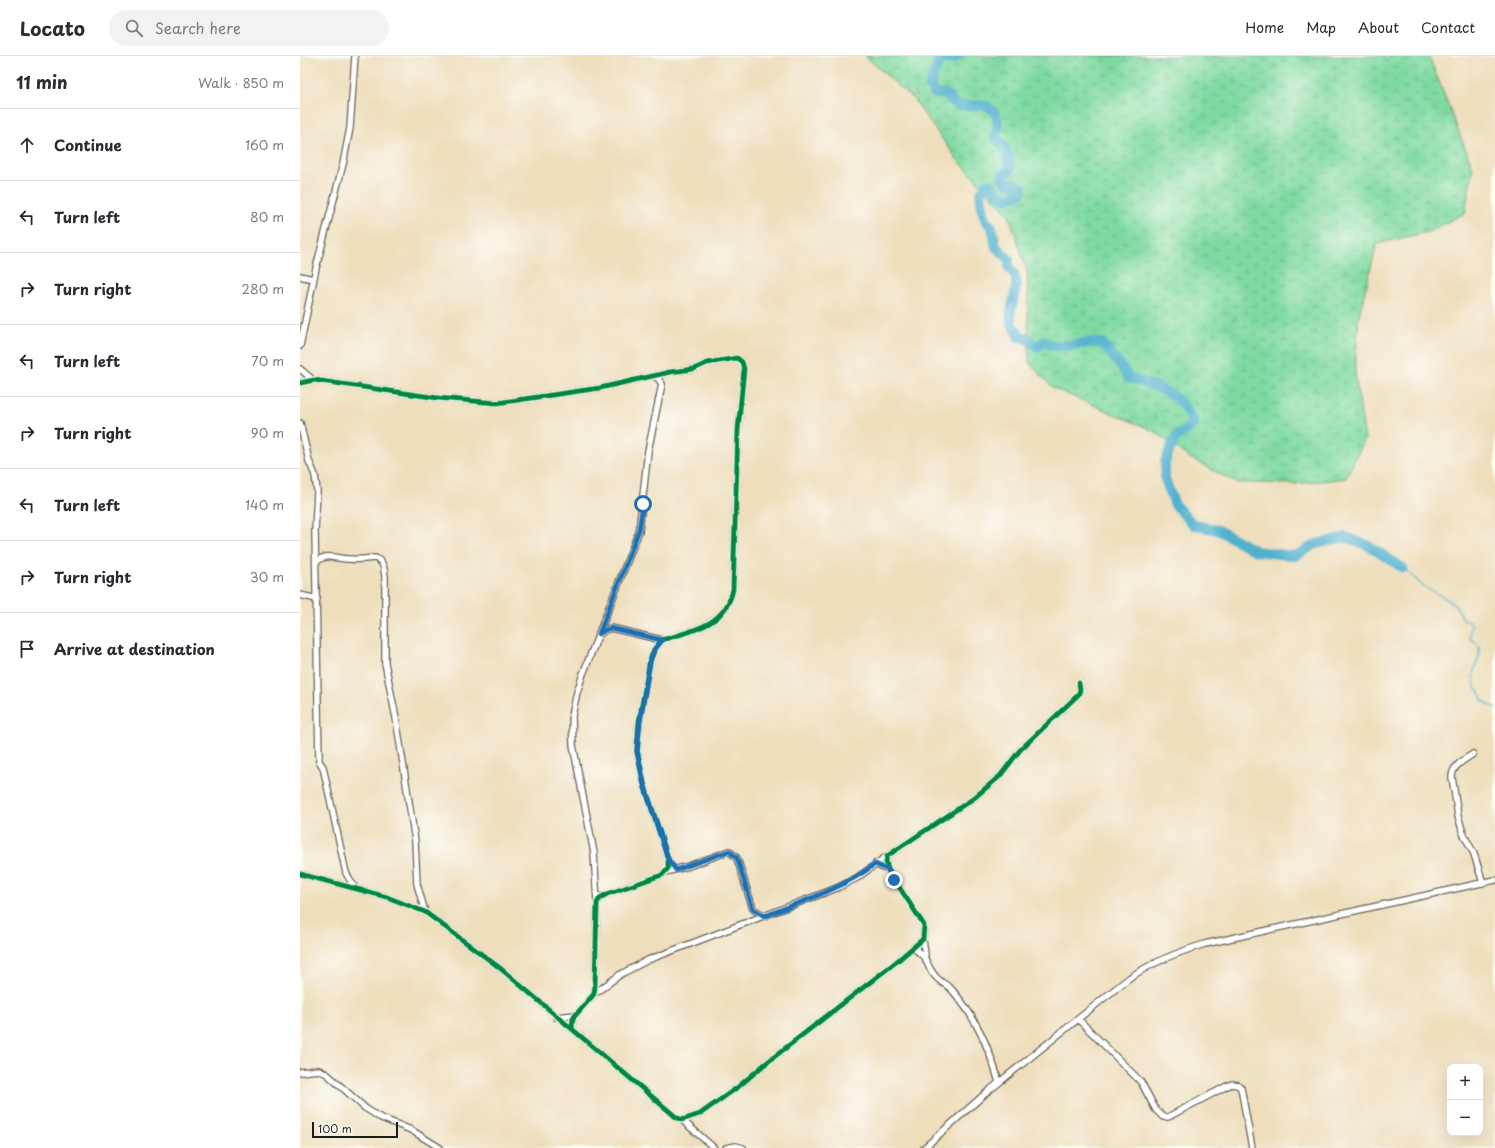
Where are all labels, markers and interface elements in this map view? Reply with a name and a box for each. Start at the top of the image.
search box [109,10,389,46]
text: Locato [20,14,85,42]
text: Search here [155,16,241,39]
icon: search [123,17,145,39]
text: Home [1245,17,1284,38]
text: Map [1306,17,1336,38]
text: About [1358,17,1399,38]
text: Contact [1421,17,1475,38]
text: 11 min [16,69,68,95]
text: Walk · 850 m [198,73,284,92]
text: Continue [54,133,122,156]
icon: ahead [16,134,38,156]
text: 160 m [245,135,284,154]
text: Turn left [54,205,120,228]
icon: left [16,206,38,228]
text: 80 m [250,207,284,226]
text: Turn right [54,277,131,300]
icon: right [16,278,38,300]
text: 280 m [242,279,284,298]
text: Turn left [54,349,120,372]
icon: left [16,350,38,372]
text: 70 m [251,351,284,370]
text: Turn right [54,421,131,444]
icon: right [16,422,38,444]
text: 90 m [251,423,284,442]
text: Turn left [54,493,120,516]
icon: left [16,494,38,516]
text: 140 m [245,495,284,514]
route start [634,495,652,513]
text: Turn right [54,565,131,588]
icon: right [16,566,38,588]
text: 30 m [250,567,284,586]
text: Arrive at destination [54,637,215,660]
icon: arrive [16,638,38,660]
route end [885,871,903,889]
map controls [1447,1064,1483,1136]
button: + [1447,1064,1483,1100]
button: − [1447,1100,1483,1136]
scale bar [312,1120,398,1139]
text: 100 m [318,1120,352,1137]

